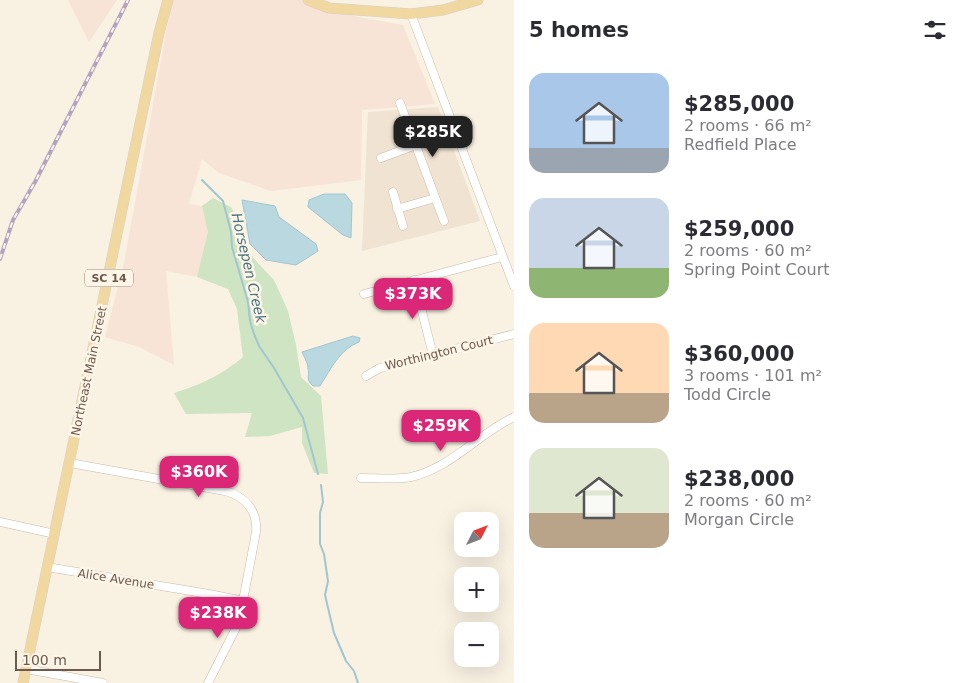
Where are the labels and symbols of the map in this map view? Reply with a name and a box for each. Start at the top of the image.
pin: $285K [398,116,468,158]
water label: Horsepen Creek [229,211,270,325]
road number: SC 14 [85,270,133,286]
pin: $373K [378,278,448,320]
street label: Northeast Main Street [68,305,110,437]
street label: Worthington Court [384,333,495,373]
pin: $259K [406,410,476,452]
pin: $360K [164,456,234,498]
north arrow [454,512,499,558]
street label: Alice Avenue [77,566,155,592]
pin: $238K [183,596,253,639]
scale bar [15,648,101,671]

